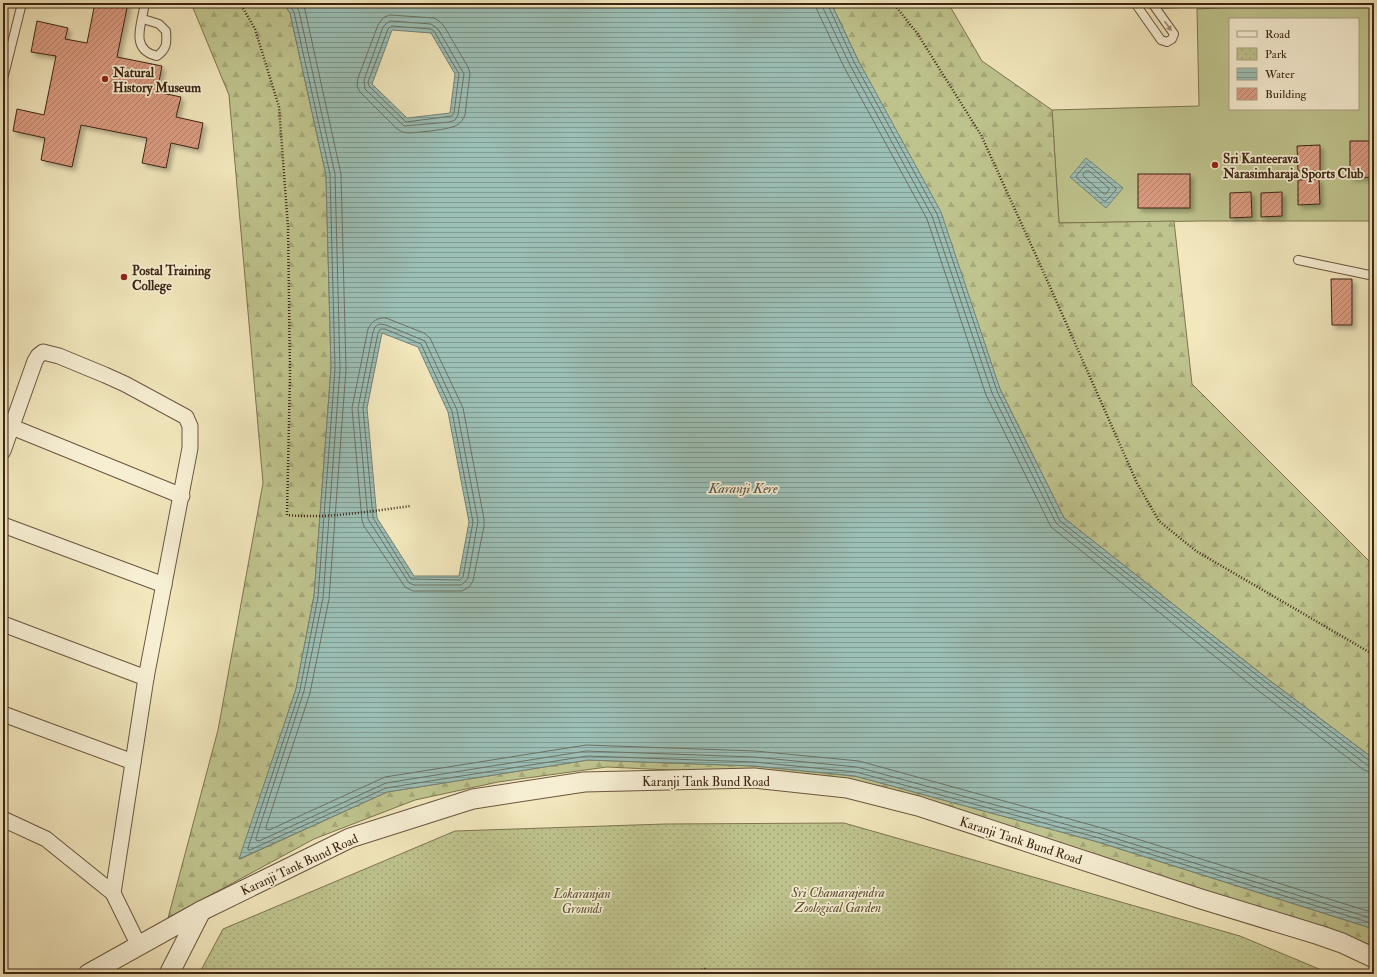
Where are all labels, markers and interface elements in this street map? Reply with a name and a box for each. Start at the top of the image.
legend [1229,18,1359,110]
one-way arrow [1164,20,1172,31]
text: Road [1265,27,1290,42]
text: Park [1265,47,1287,62]
place label: Natural History Museum [112,65,202,97]
text: Water [1264,67,1295,82]
marker: Natural History Museum [100,74,110,84]
text: Building [1265,87,1308,102]
place label: Sri Kanteerava Narasimharaja Sports Club [1222,151,1364,183]
marker: Sri Kanteerava Narasimharaja Sports Club [1210,160,1220,170]
place label: Postal Training College [132,263,211,295]
marker: Postal Training College [119,272,129,282]
water label: Karanji Kere [707,480,778,497]
street label: Karanji Tank Bund Road [642,774,771,790]
street label: Karanji Tank Bund Road [957,814,1085,869]
street label: Karanji Tank Bund Road [238,830,361,899]
park label: Sri Chamarajendra Zoological Garden [790,885,885,916]
park label: Lokaranjan Grounds [552,886,611,917]

